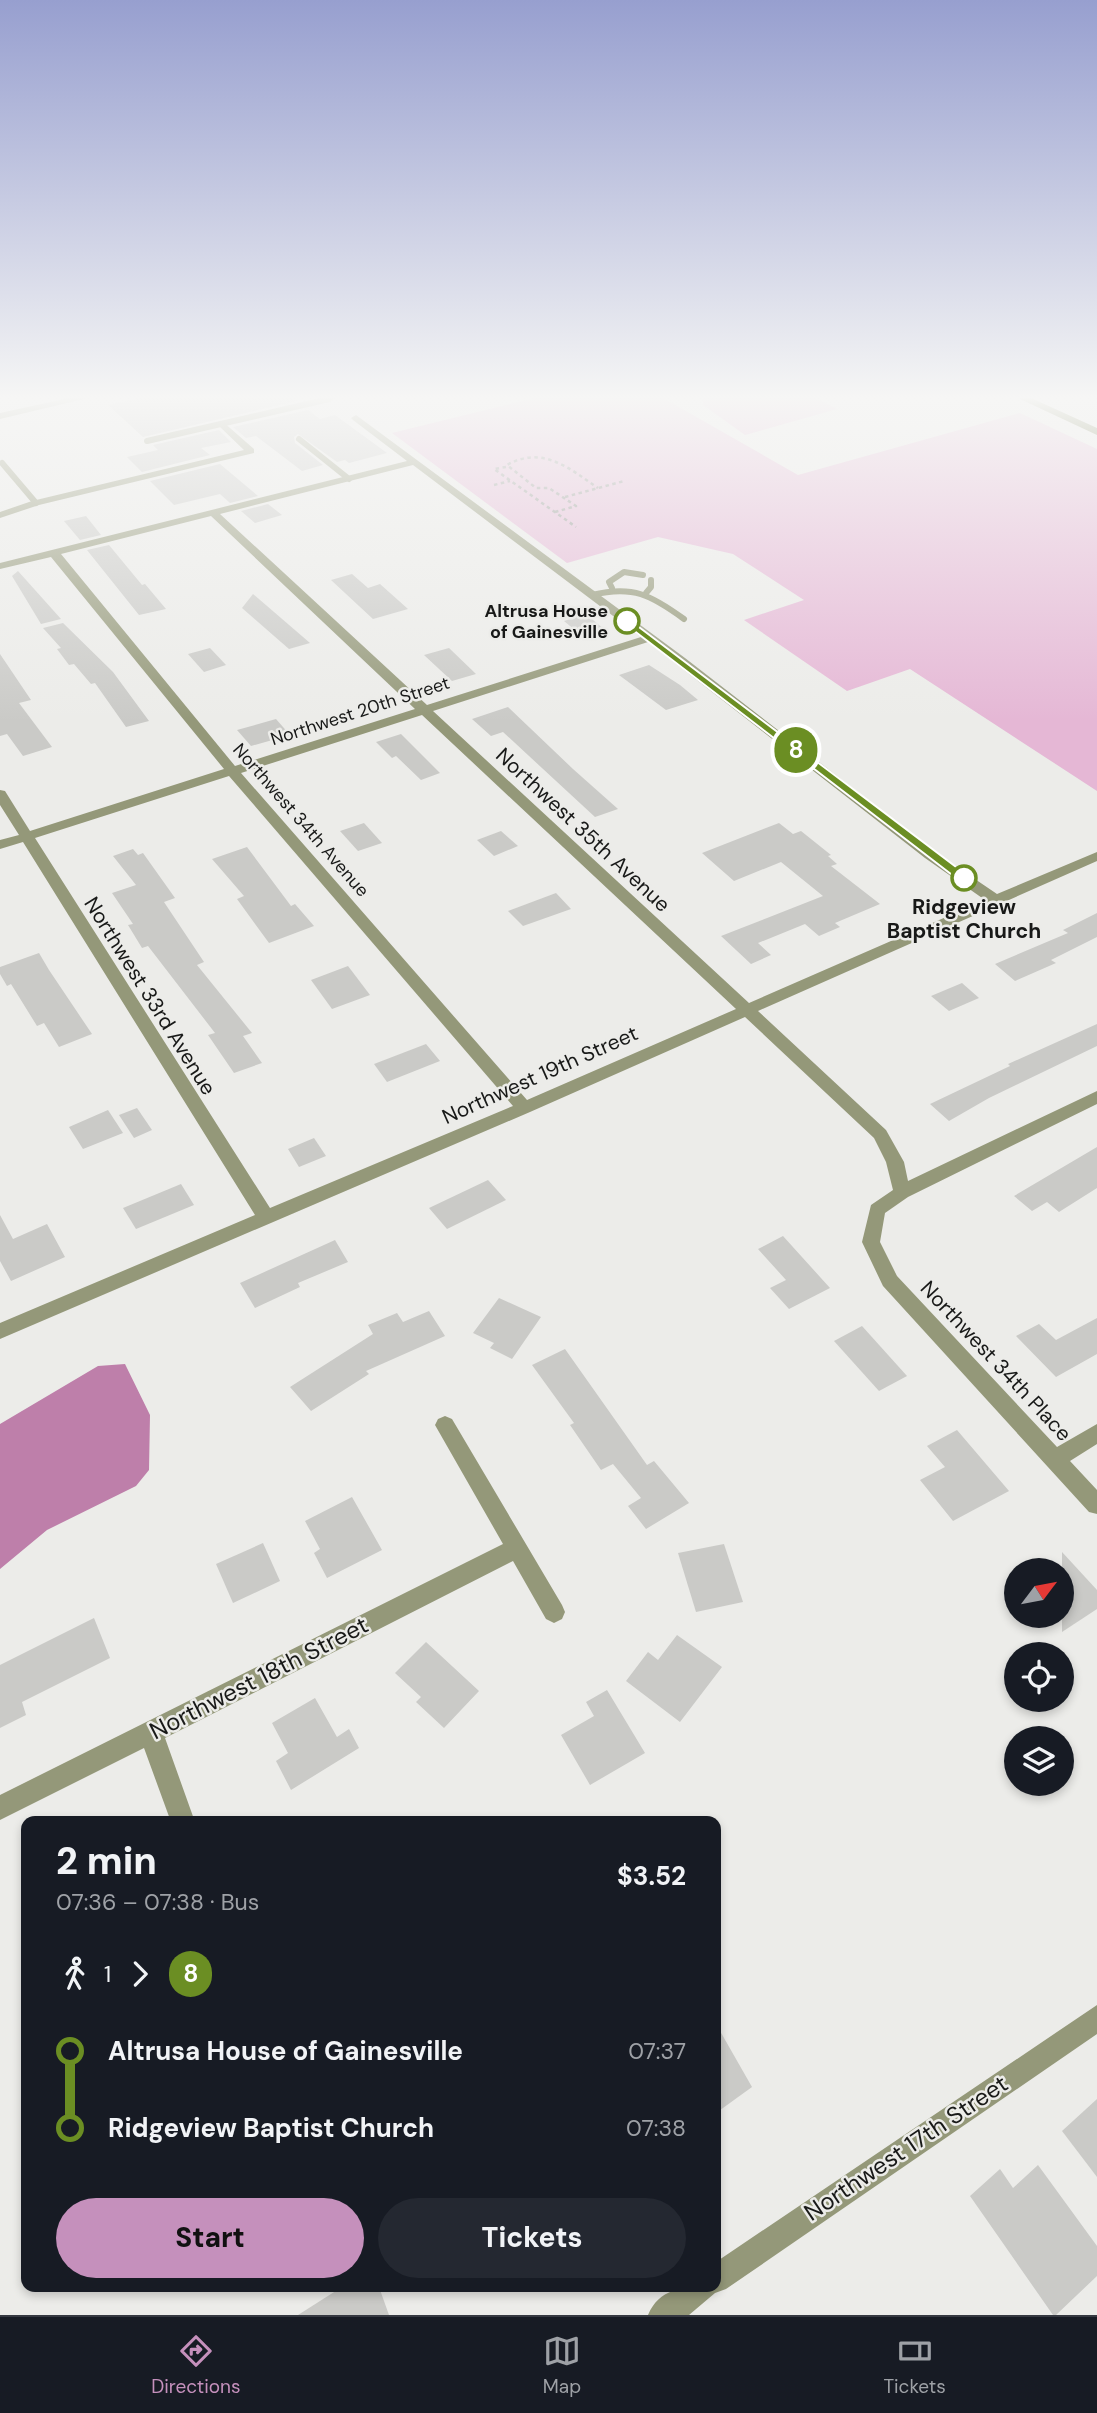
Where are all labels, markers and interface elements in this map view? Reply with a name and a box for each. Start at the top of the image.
place label: Altrusa House of Gainesville [485,599,608,644]
marker: Altrusa House of Gainesville [614,608,640,634]
street label: Northwest 20th Street [267,671,453,751]
line badge: 8 [773,727,819,773]
text: 8 [788,734,804,765]
street label: Northwest 34th Avenue [228,738,374,902]
street label: Northwest 35th Avenue [490,742,676,918]
marker: Ridgeview Baptist Church [951,865,977,891]
street label: Northwest 33rd Avenue [78,892,223,1100]
place label: Ridgeview Baptist Church [887,893,1041,945]
street label: Northwest 19th Street [438,1019,642,1131]
street label: Northwest 34th Place [914,1275,1078,1447]
north arrow [1004,1558,1074,1628]
map controls [1004,1558,1074,1796]
street label: Northwest 18th Street [144,1609,373,1746]
button: locate [1004,1642,1074,1712]
button: layers [1004,1726,1074,1796]
text: 2 min [56,1836,157,1886]
text: $3.52 [617,1859,686,1893]
text: 07:36 – 07:38 · Bus [56,1887,259,1917]
icon: walk [56,1955,94,1993]
icon: forward [121,1955,159,1993]
text: 8 [183,1958,198,1989]
text: 1 [104,1959,111,1989]
text: Altrusa House of Gainesville [108,2034,463,2068]
text: 07:37 [628,2036,686,2066]
street label: Northwest 17th Street [798,2068,1014,2227]
text: Ridgeview Baptist Church [108,2111,434,2145]
text: 07:38 [626,2113,686,2143]
button: Start [56,2198,364,2278]
button: Tickets [378,2198,686,2278]
tab: Directions [151,2332,241,2399]
tab: Map [543,2332,581,2399]
tab: Tickets [883,2332,946,2399]

